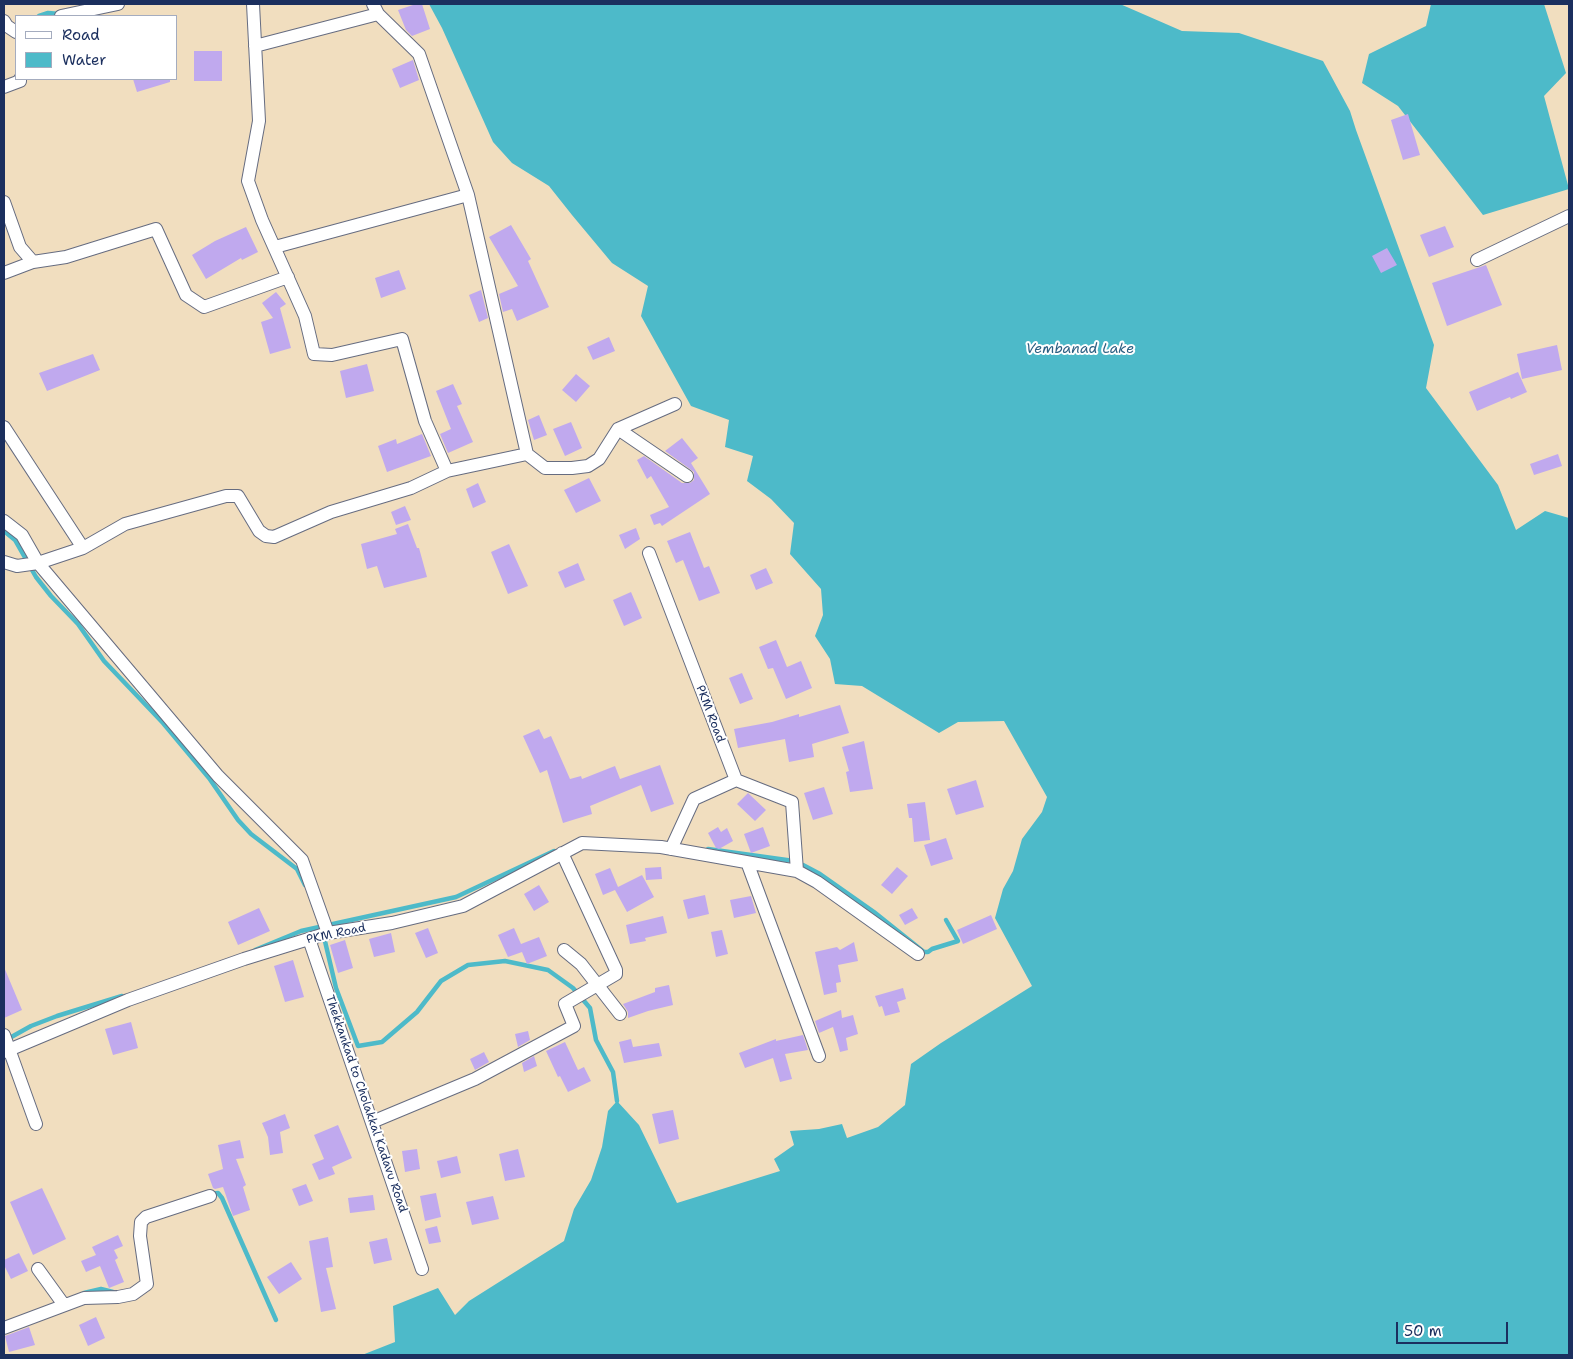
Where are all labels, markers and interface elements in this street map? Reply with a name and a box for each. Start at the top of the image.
legend [15,15,178,80]
text: Road [62,25,100,45]
text: Water [62,50,106,70]
water label: Vembanad Lake [1026,341,1134,357]
street label: PKM Road [692,683,728,745]
street label: PKM Road [305,921,367,947]
street label: Thekkankad to Cholakkal Kadavu Road [322,994,410,1214]
scale bar [1398,1312,1510,1344]
text: 50 m [1404,1321,1442,1341]

